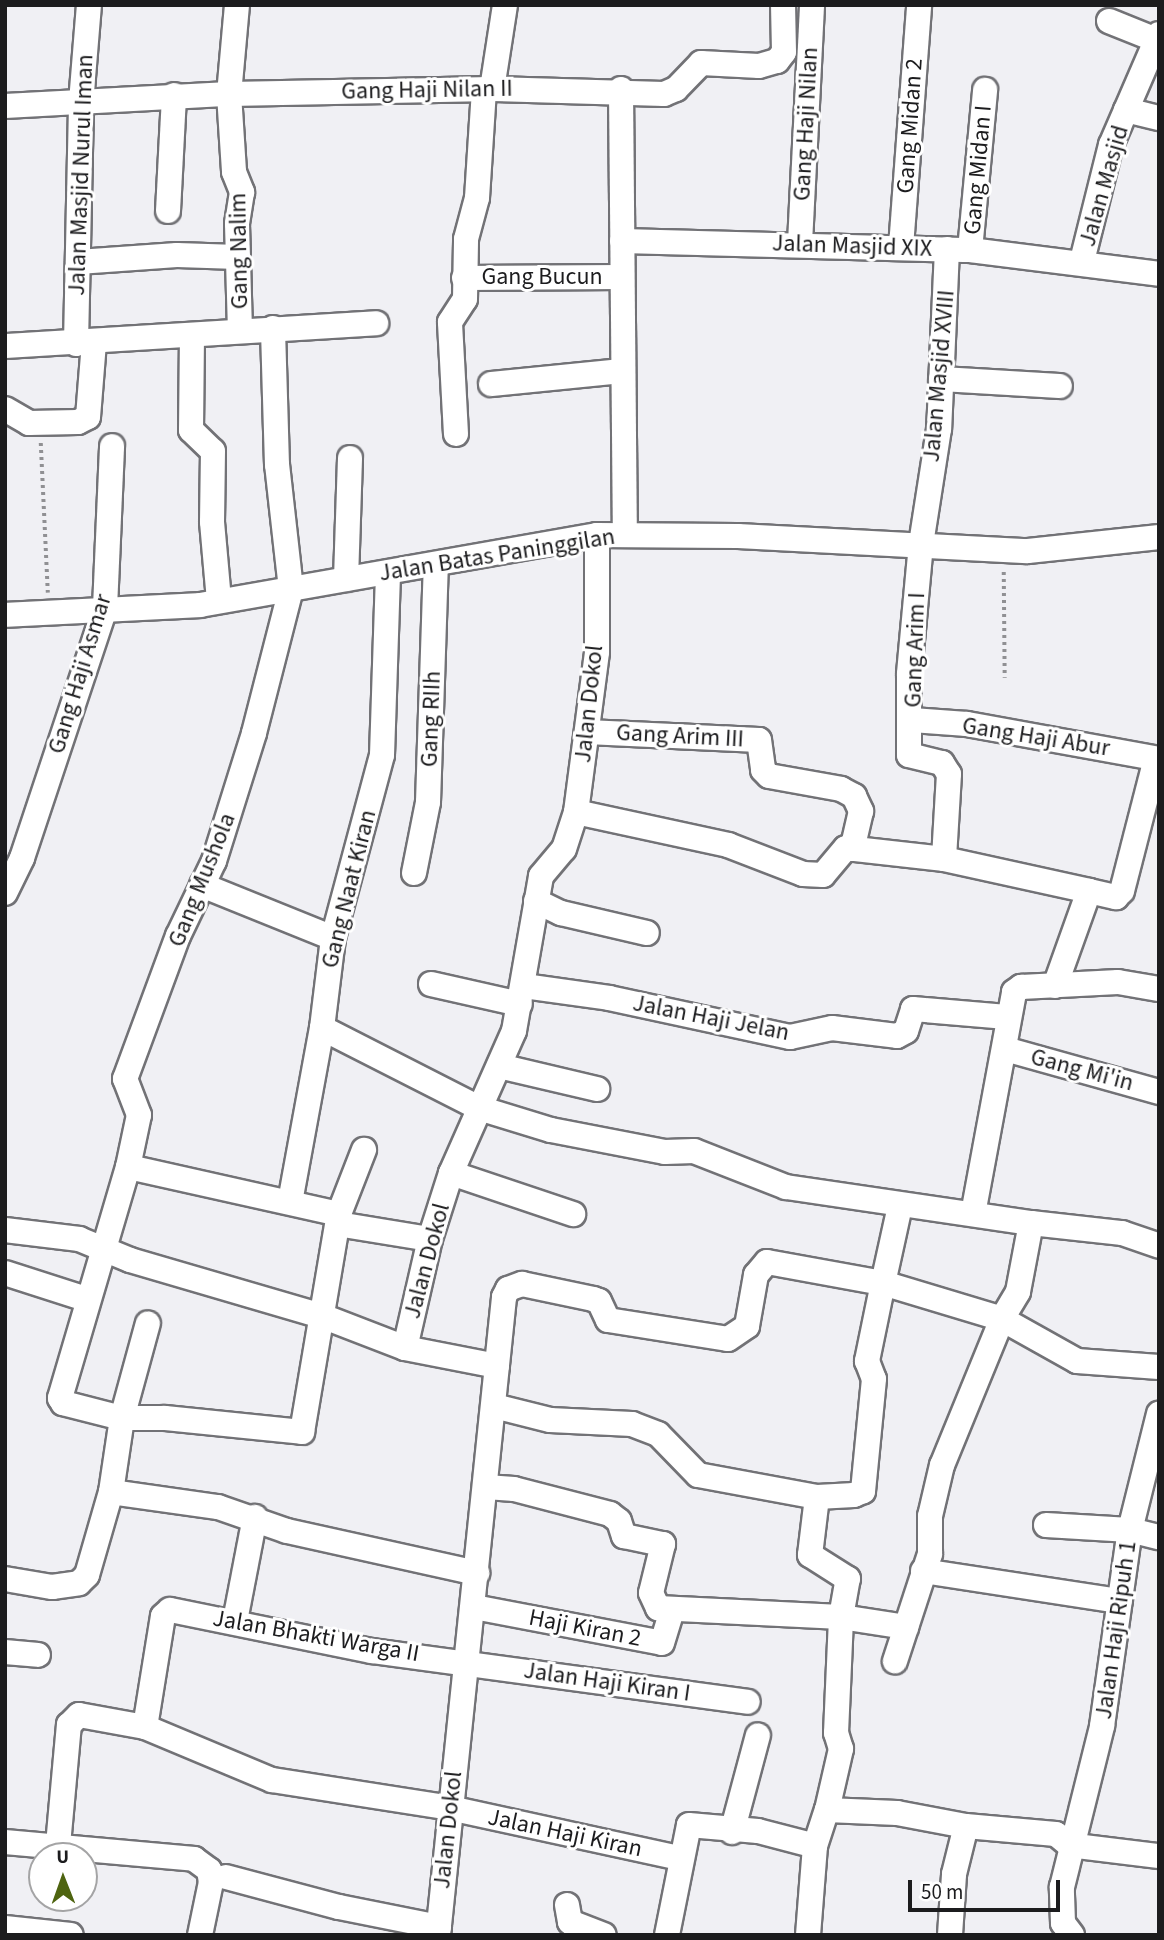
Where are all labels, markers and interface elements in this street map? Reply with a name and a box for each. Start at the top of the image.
street label: Gang Haji Nilan [788,46,824,202]
street label: Jalan Masjid Nurul Iman [62,54,100,296]
street label: Gang Midan 2 [891,57,929,195]
street label: Gang Haji Nilan II [341,74,513,106]
street label: Gang Midan I [958,104,998,236]
street label: Jalan Masjid [1073,122,1135,250]
street label: Gang Nalim [224,193,254,309]
street label: Jalan Masjid XIX [771,229,933,263]
street label: Gang Bucun [481,263,603,291]
street label: Jalan Masjid XVIII [917,289,961,463]
street label: Jalan Batas Paninggilan [377,522,617,588]
street label: Gang Haji Asmar [42,591,118,757]
street label: Gang Arim I [899,592,931,708]
street label: Jalan Dokol [569,644,609,764]
street label: Gang RIIh [415,670,447,768]
street label: Gang Haji Abur [960,711,1112,763]
street label: Gang Arim III [615,718,745,754]
street label: Gang Naat Kiran [315,807,383,971]
street label: Gang Mushola [162,809,242,951]
street label: Jalan Haji Jelan [630,989,792,1047]
street label: Gang Mi'in [1027,1042,1137,1098]
street label: Jalan Dokol [398,1200,456,1322]
street label: Jalan Haji Ripuh 1 [1089,1539,1143,1721]
street label: Haji Kiran 2 [526,1603,644,1653]
street label: Jalan Bhakti Warga II [211,1604,421,1668]
street label: Jalan Haji Kiran I [522,1656,692,1708]
street label: Jalan Dokol [428,1770,468,1890]
street label: Jalan Haji Kiran [485,1803,645,1863]
north arrow [28,1842,98,1912]
text: U [56,1844,69,1871]
scale bar [912,1867,1064,1911]
text: 50 m [921,1877,963,1907]

